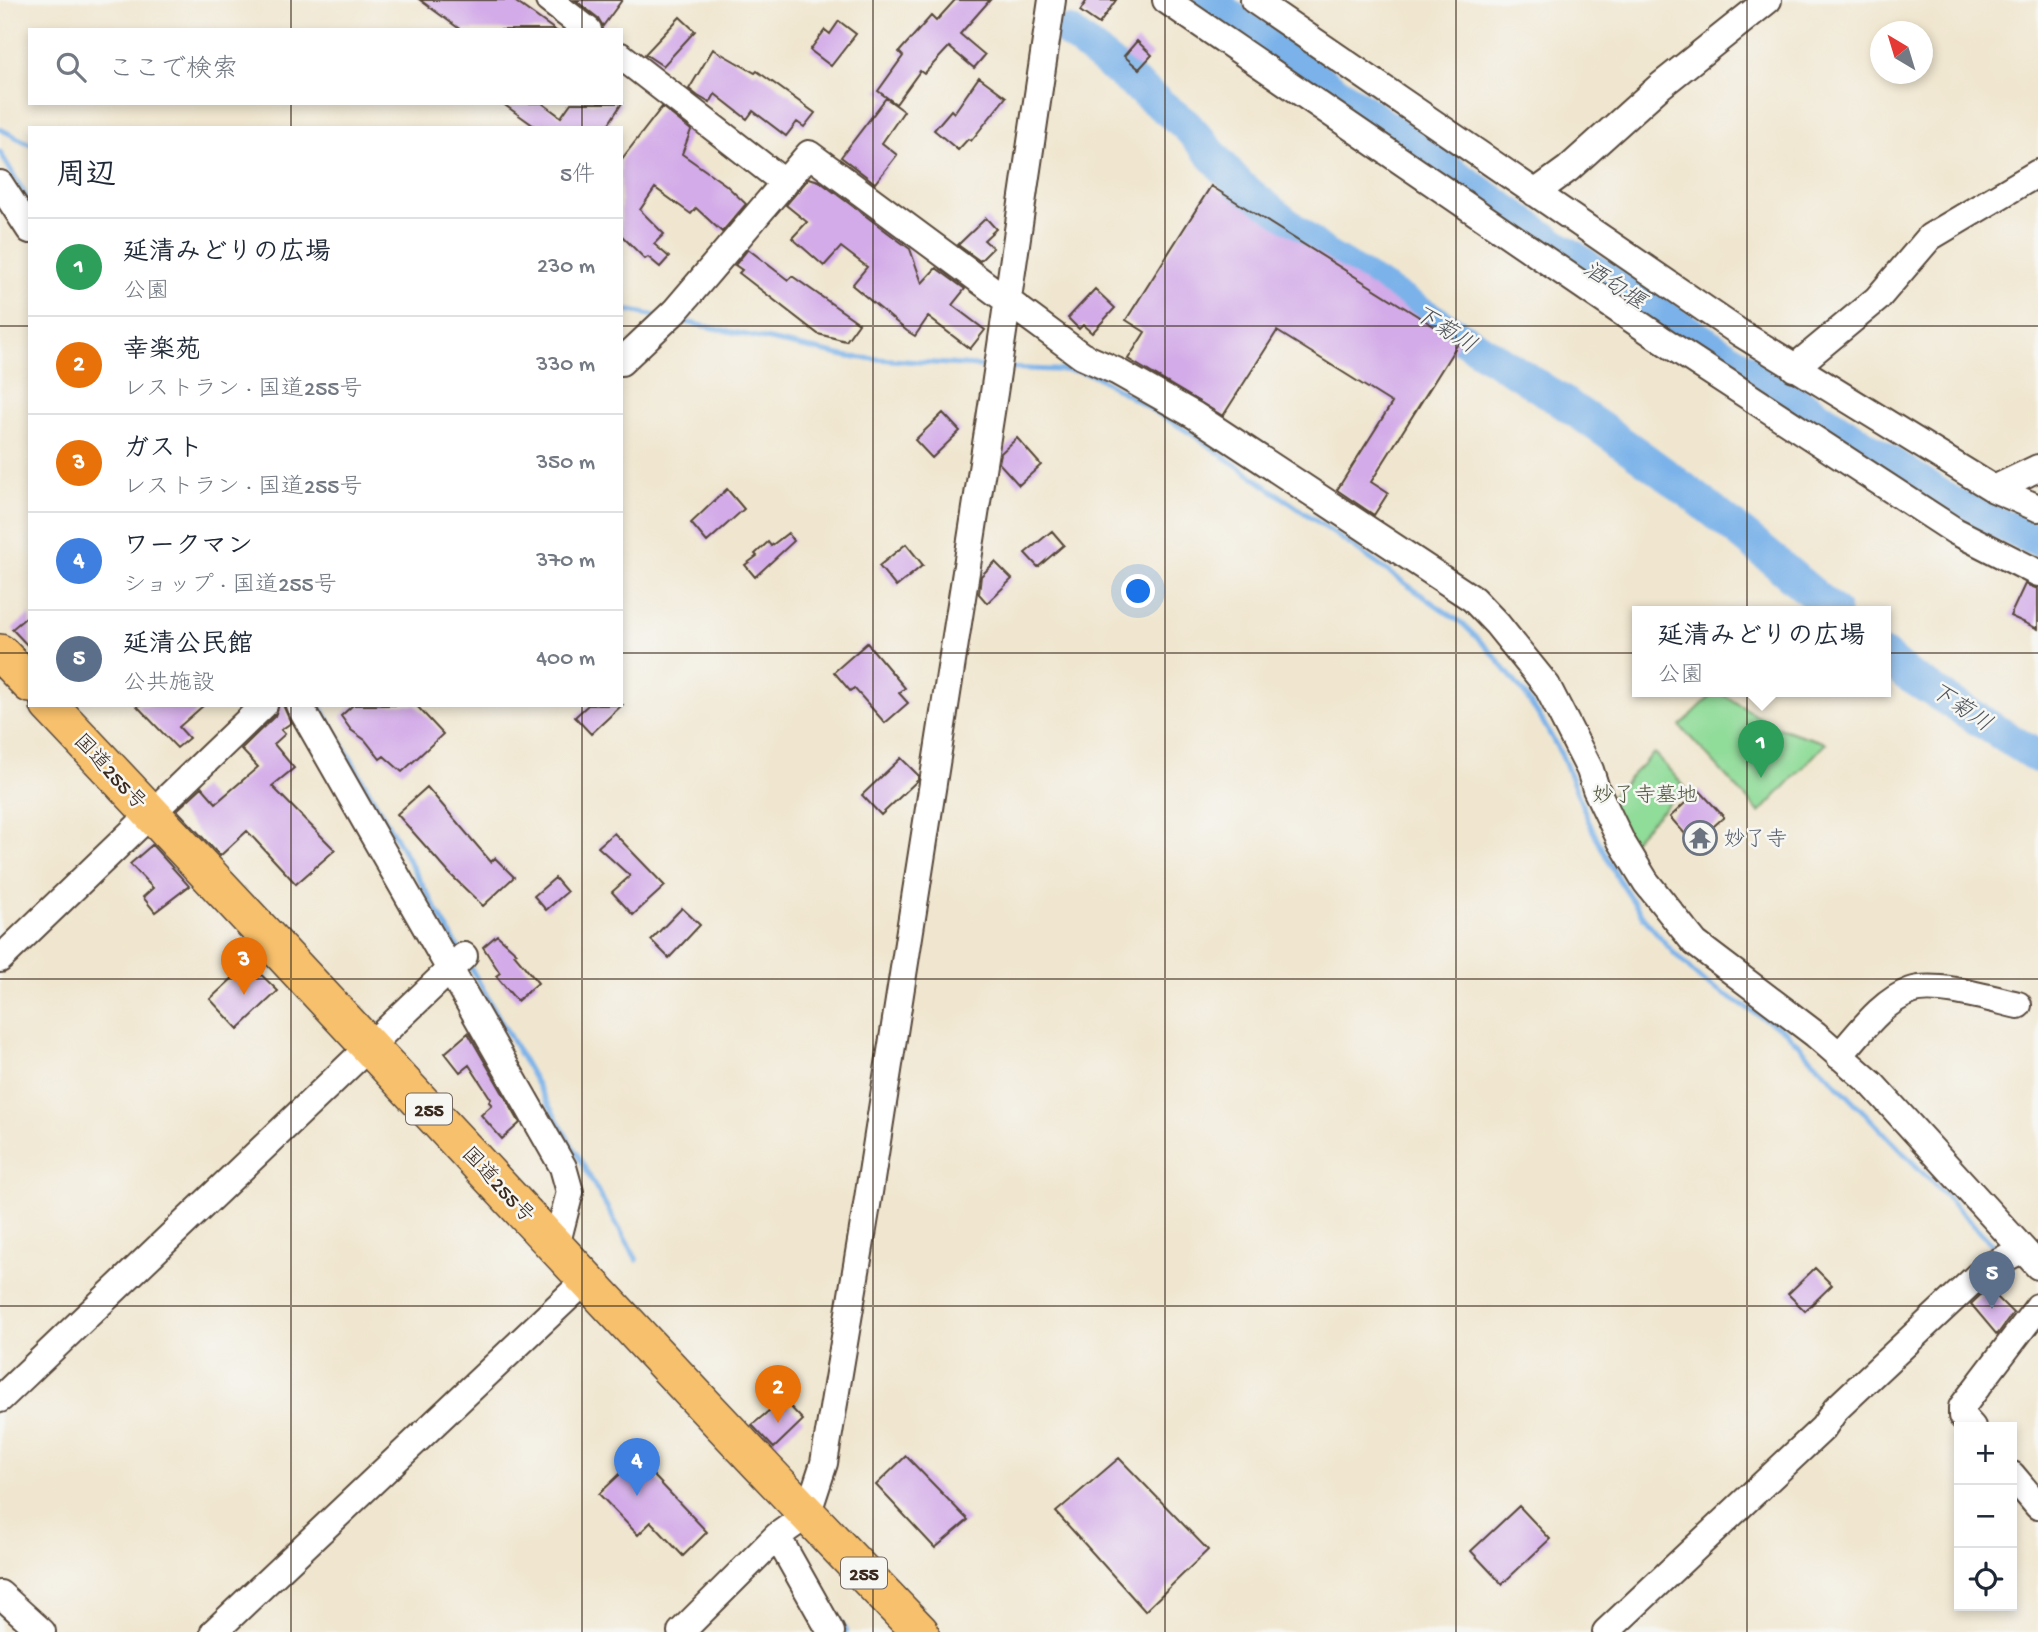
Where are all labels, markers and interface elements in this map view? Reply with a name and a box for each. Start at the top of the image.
north arrow [1870,21,1933,84]
search box [28,28,623,105]
icon: search [52,48,90,86]
text: ここで検索 [108,56,238,87]
text: 周辺 [56,160,116,195]
text: 5件 [560,163,595,190]
text: 延清みどりの広場 [123,239,331,270]
text: 1 [74,254,84,281]
text: 230 m [537,254,595,281]
water label: 酒匂堰 [1577,256,1652,319]
text: 公園 [123,279,169,306]
water label: 下菊川 [1408,300,1481,361]
text: 幸楽苑 [123,337,201,368]
text: 2 [73,352,85,379]
text: 330 m [536,352,595,379]
text: レストラン · 国道255号 [123,377,362,404]
text: ガスト [123,435,204,466]
text: 3 [73,450,85,477]
text: 350 m [536,450,595,477]
text: レストラン · 国道255号 [123,475,362,502]
text: ワークマン [123,533,253,564]
text: 4 [74,548,84,575]
text: 370 m [536,548,595,575]
text: ショップ · 国道255号 [123,573,337,600]
your location [1121,574,1155,608]
popup [1632,606,1891,697]
text: 延清みどりの広場 [1657,623,1866,654]
text: 延清公民館 [123,631,253,662]
text: 5 [73,646,85,673]
text: 400 m [536,646,595,673]
text: 公園 [1657,663,1703,690]
text: 公共施設 [123,671,215,698]
water label: 下菊川 [1924,678,1997,739]
pin: 1 [1738,720,1784,778]
street label: 国道255号 [67,729,151,817]
park label: 妙了寺墓地 [1593,784,1698,810]
temple icon: 妙了寺 [1681,819,1719,857]
place label: 妙了寺 [1724,828,1787,854]
pin: 3 [221,937,267,995]
road number: 255 [406,1093,452,1124]
street label: 国道255号 [455,1142,539,1230]
pin: 5 [1969,1251,2015,1309]
pin: 2 [755,1365,801,1423]
map controls [1954,1422,2017,1611]
button: + [1954,1422,2017,1485]
pin: 4 [614,1438,660,1496]
button: − [1954,1485,2017,1548]
button: locate [1954,1548,2017,1611]
road number: 255 [841,1558,887,1588]

